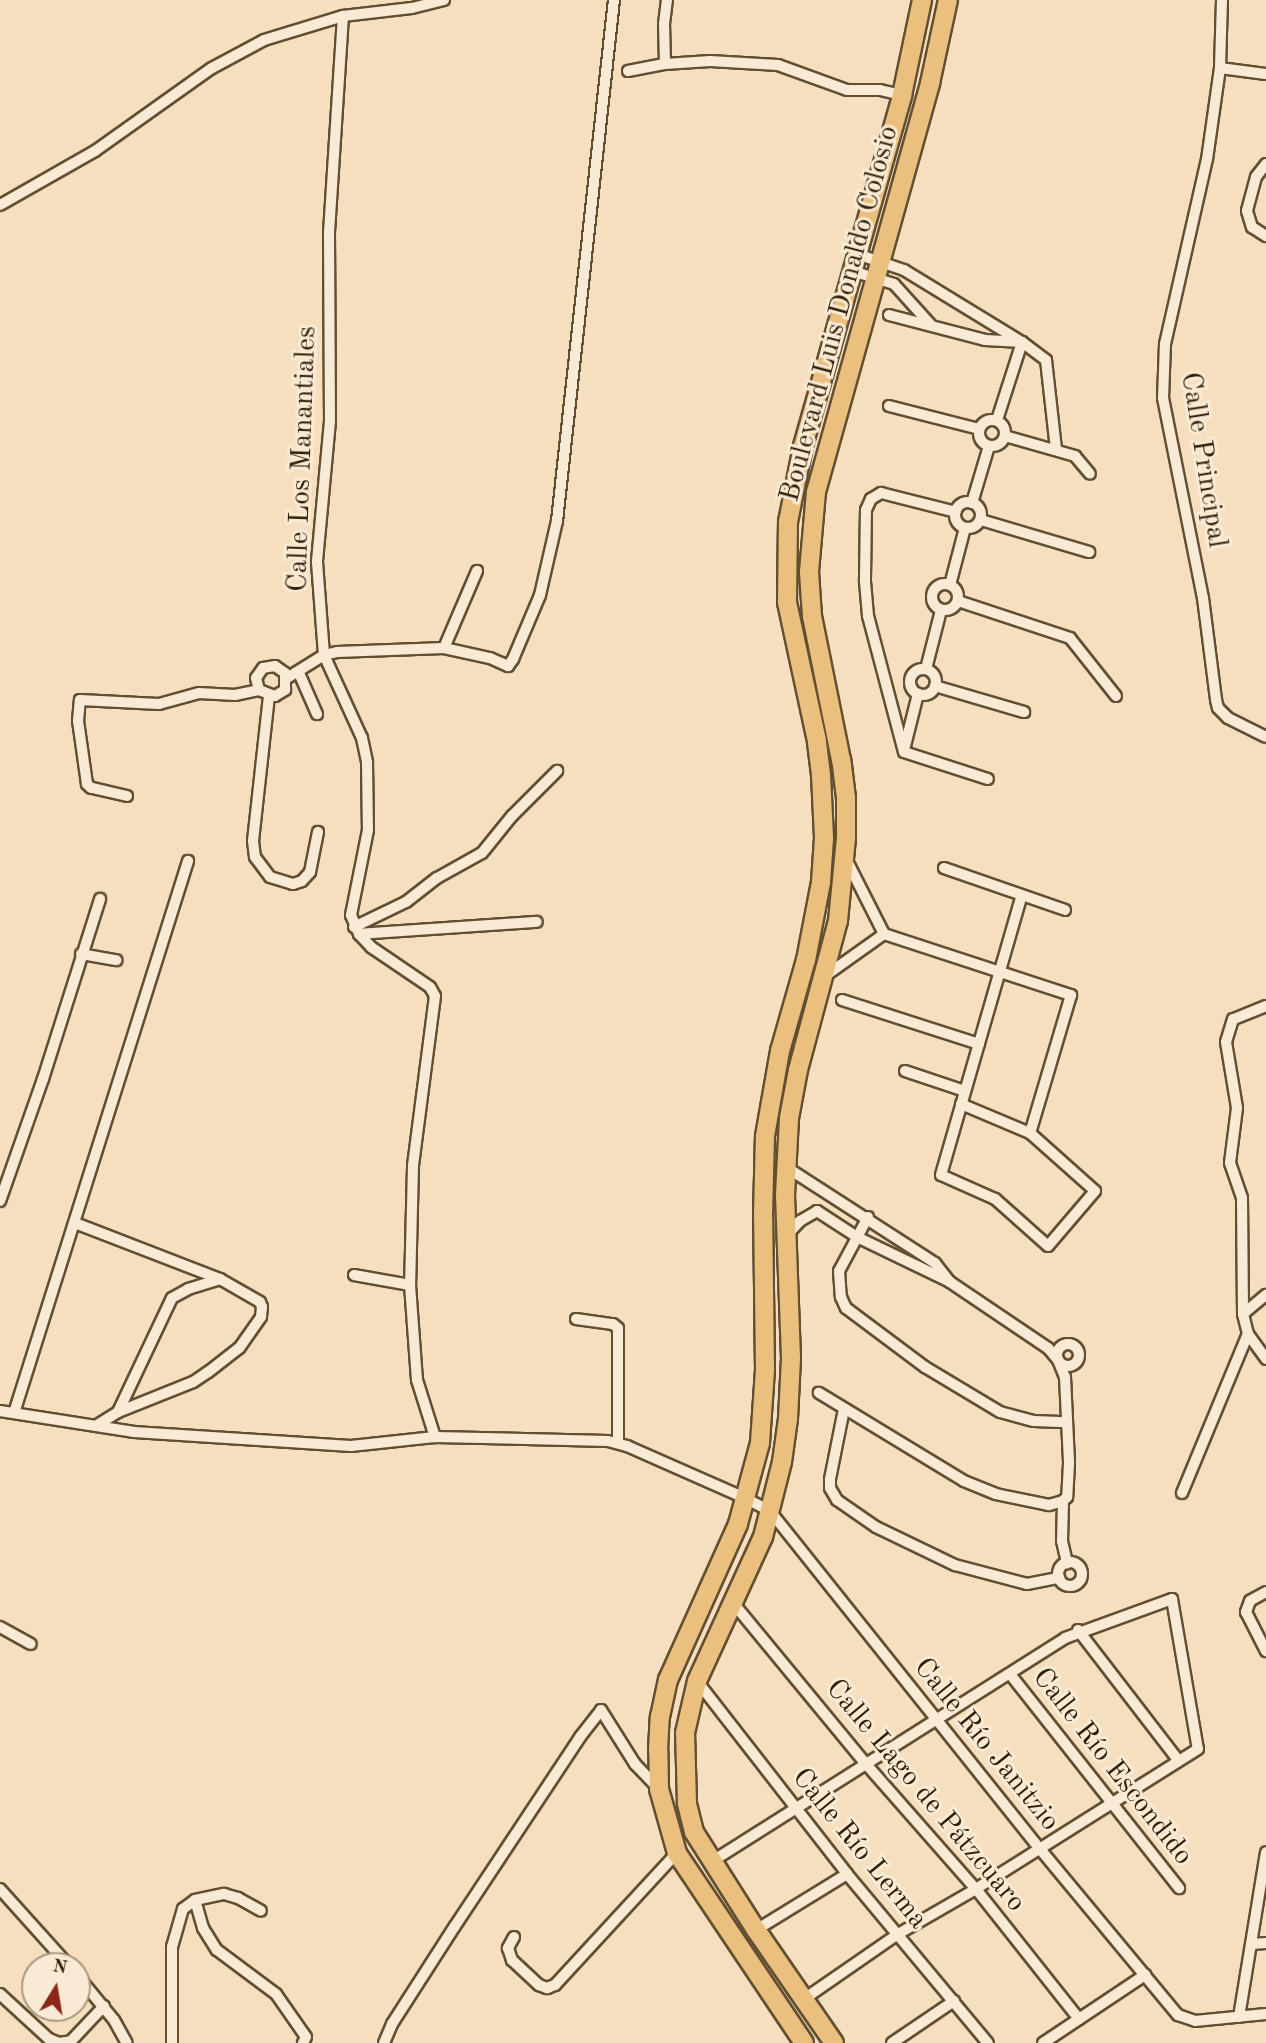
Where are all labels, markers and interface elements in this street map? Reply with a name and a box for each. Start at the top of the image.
street label: Boulevard Luis Donaldo Colosio [774,122,906,506]
street label: Calle Los Manantiales [282,325,324,593]
street label: Calle Principal [1173,370,1233,550]
street label: Calle Río Janitzio [906,1652,1066,1838]
street label: Calle Río Escondido [1025,1662,1199,1872]
street label: Calle Lago de Pátzcuaro [818,1673,1032,1919]
street label: Calle Río Lerma [784,1762,934,1936]
north arrow [21,1952,91,2022]
text: N [51,1957,69,1979]

